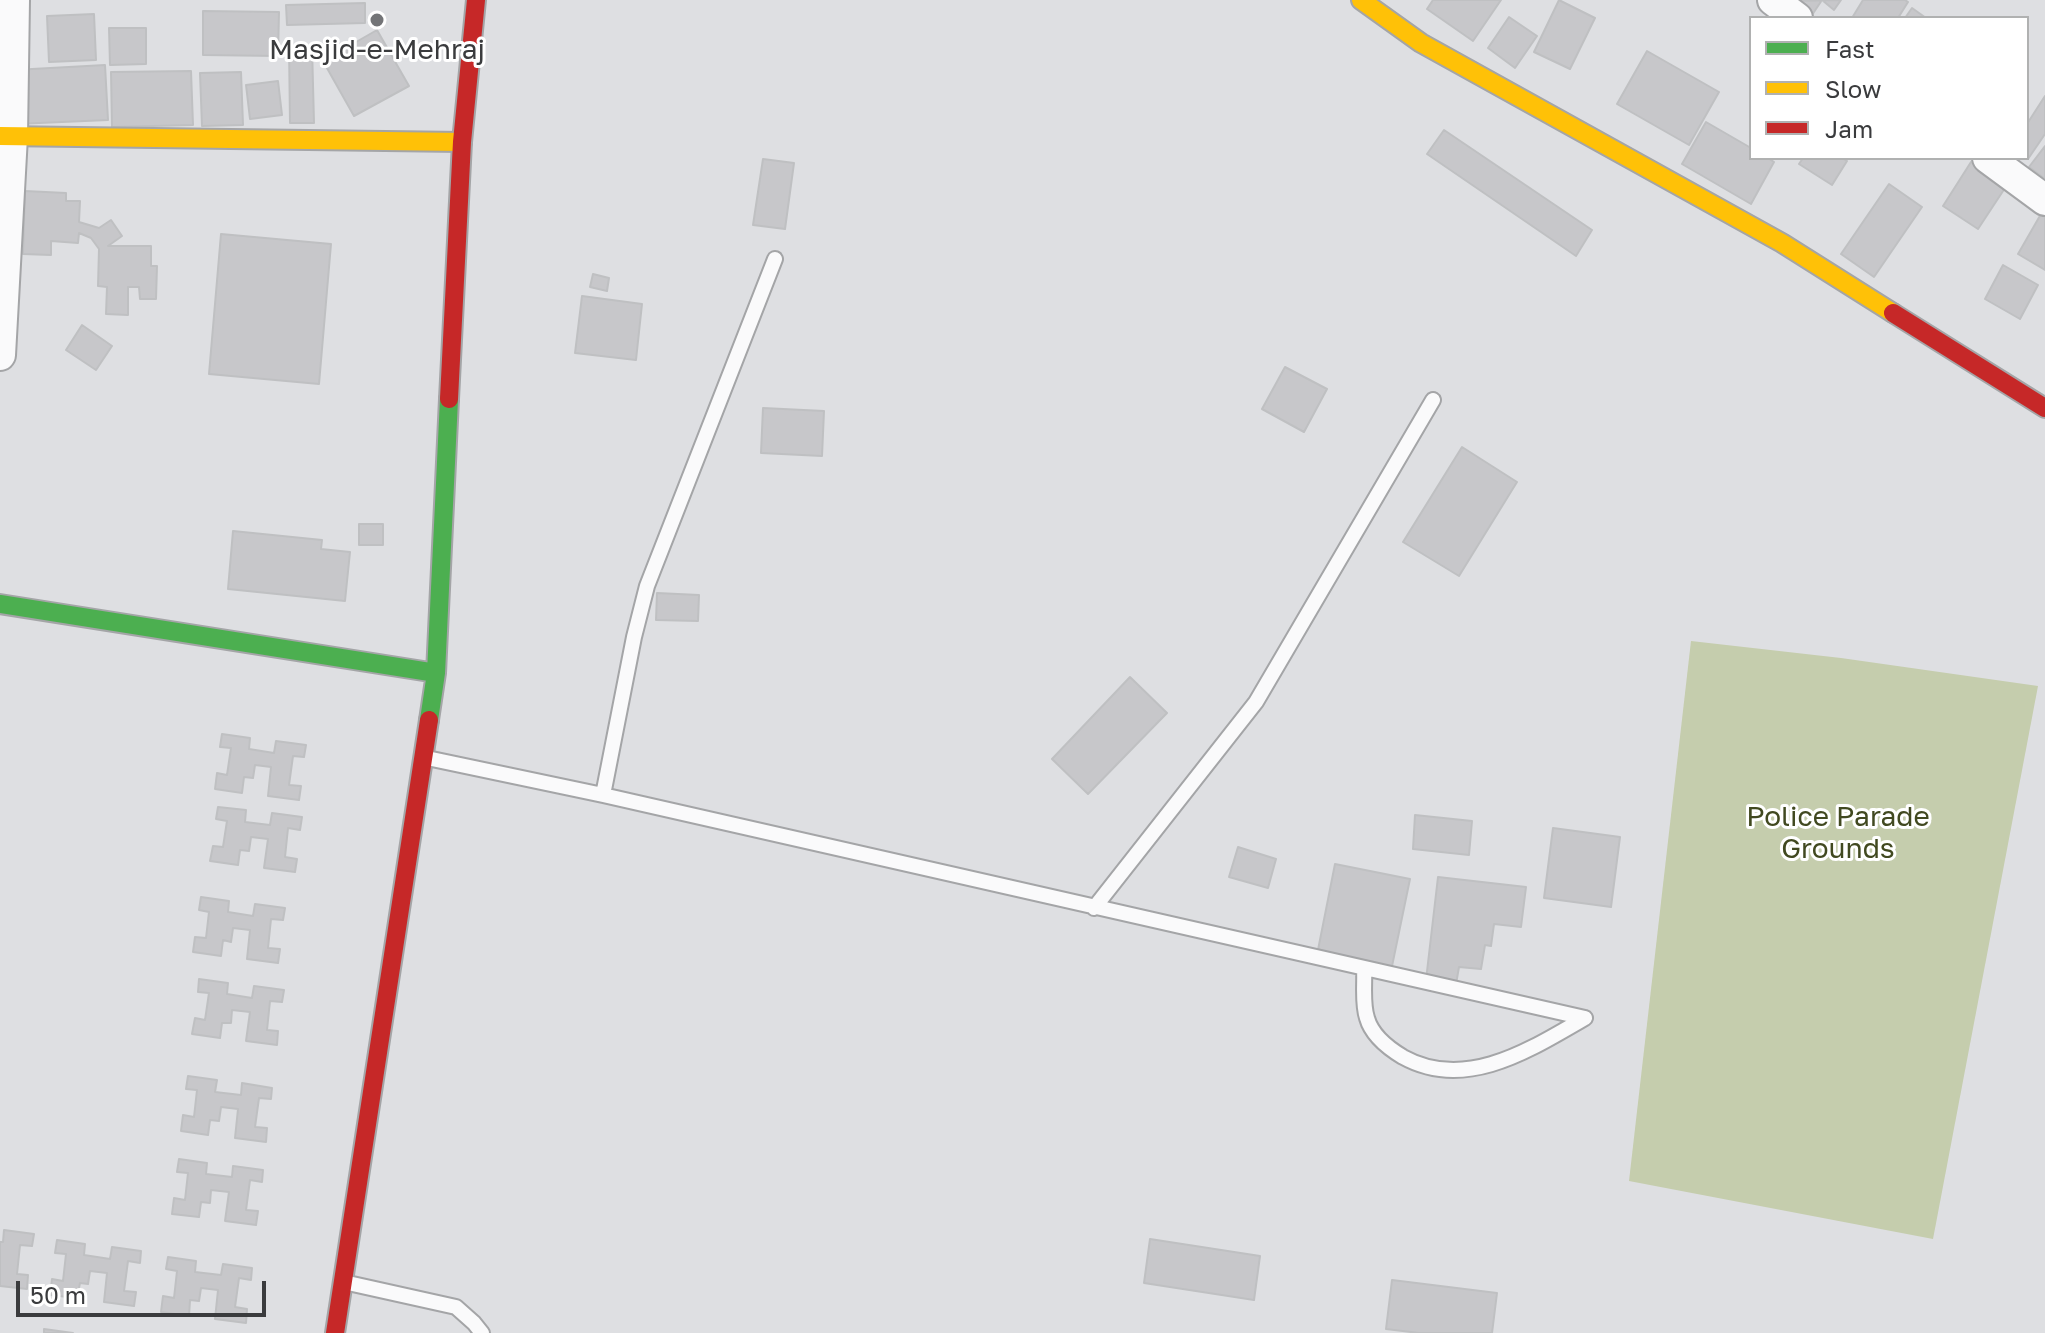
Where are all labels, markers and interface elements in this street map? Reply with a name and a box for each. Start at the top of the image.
marker: Masjid-e-Mehraj [368,11,386,29]
legend [1749,16,2029,160]
place label: Masjid-e-Mehraj [269,33,485,67]
text: Fast [1825,34,1875,63]
text: Slow [1825,74,1881,103]
text: Jam [1825,114,1873,143]
park label: Police Parade Grounds [1746,800,1930,866]
scale bar [20,1265,270,1315]
text: 50 m [30,1280,86,1309]

